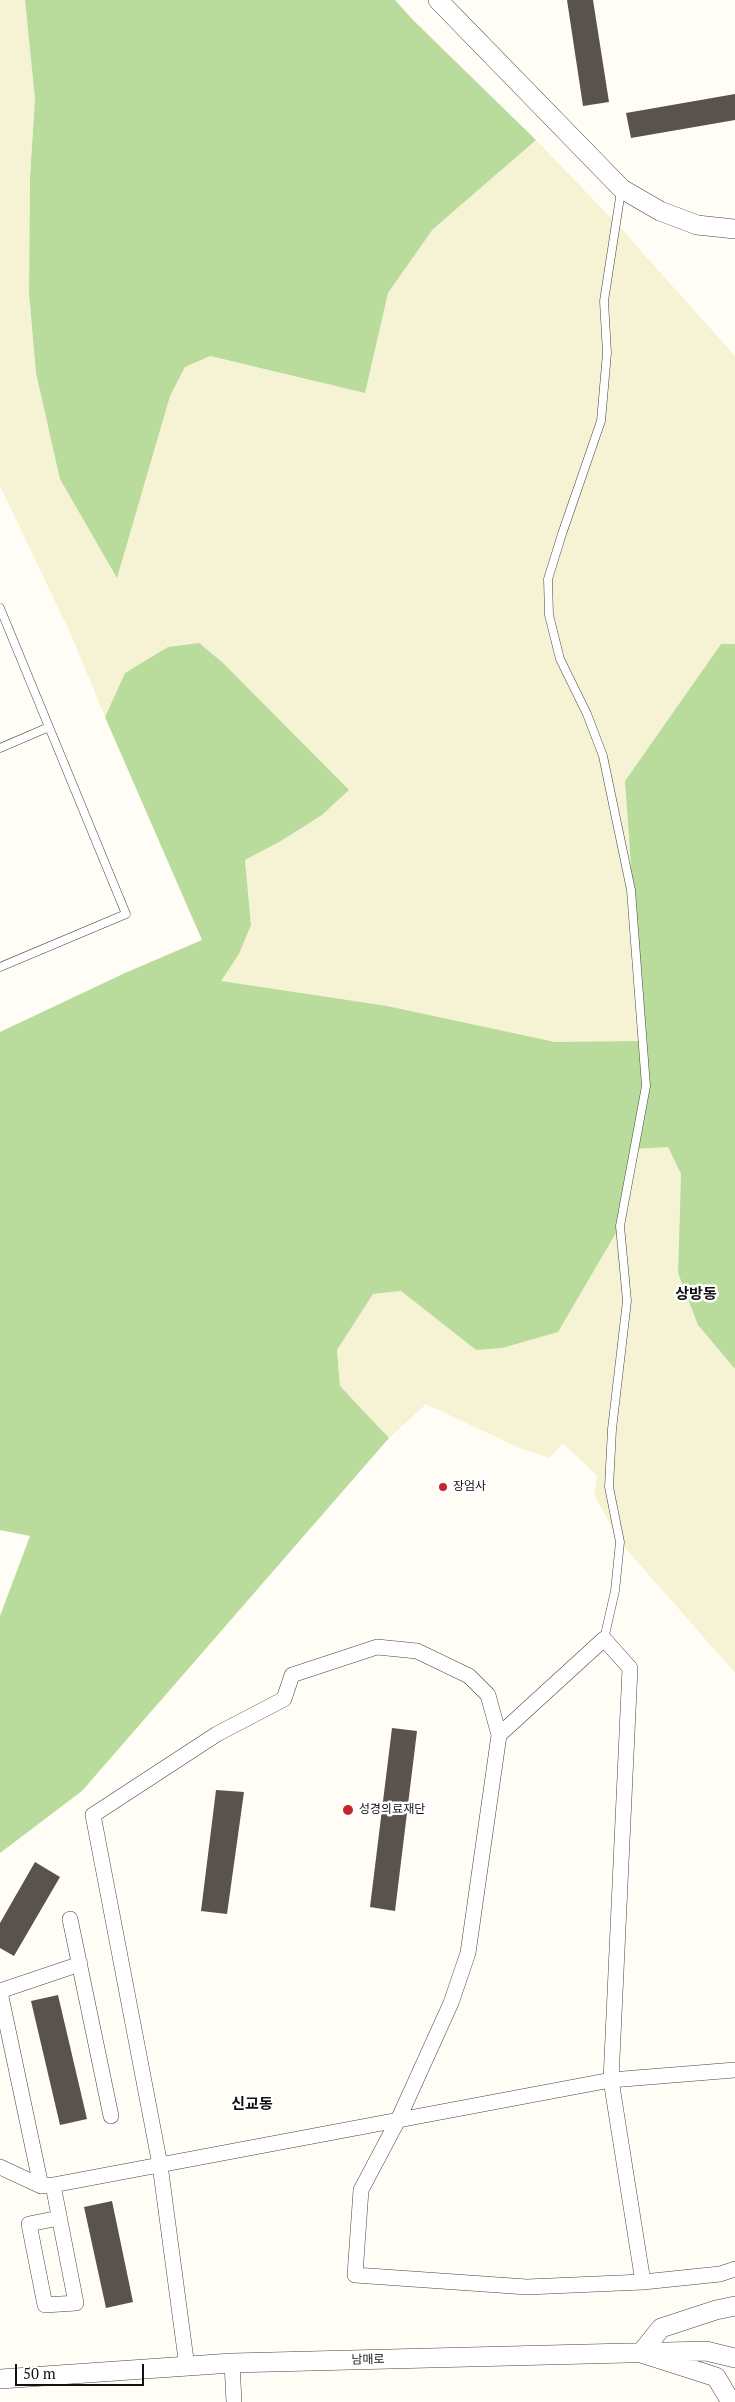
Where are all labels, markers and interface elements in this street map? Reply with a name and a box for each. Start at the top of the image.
district label: 상방동 [675,1286,717,1304]
place label: 장엄사 [453,1480,486,1494]
marker: 장엄사 [437,1481,449,1493]
marker: 성경의료재단 [341,1803,355,1817]
place label: 성경의료재단 [359,1803,425,1817]
district label: 신교동 [231,2096,273,2114]
street label: 남매로 [351,2353,385,2367]
scale bar [18,2354,146,2386]
text: 50 m [23,2363,56,2383]

